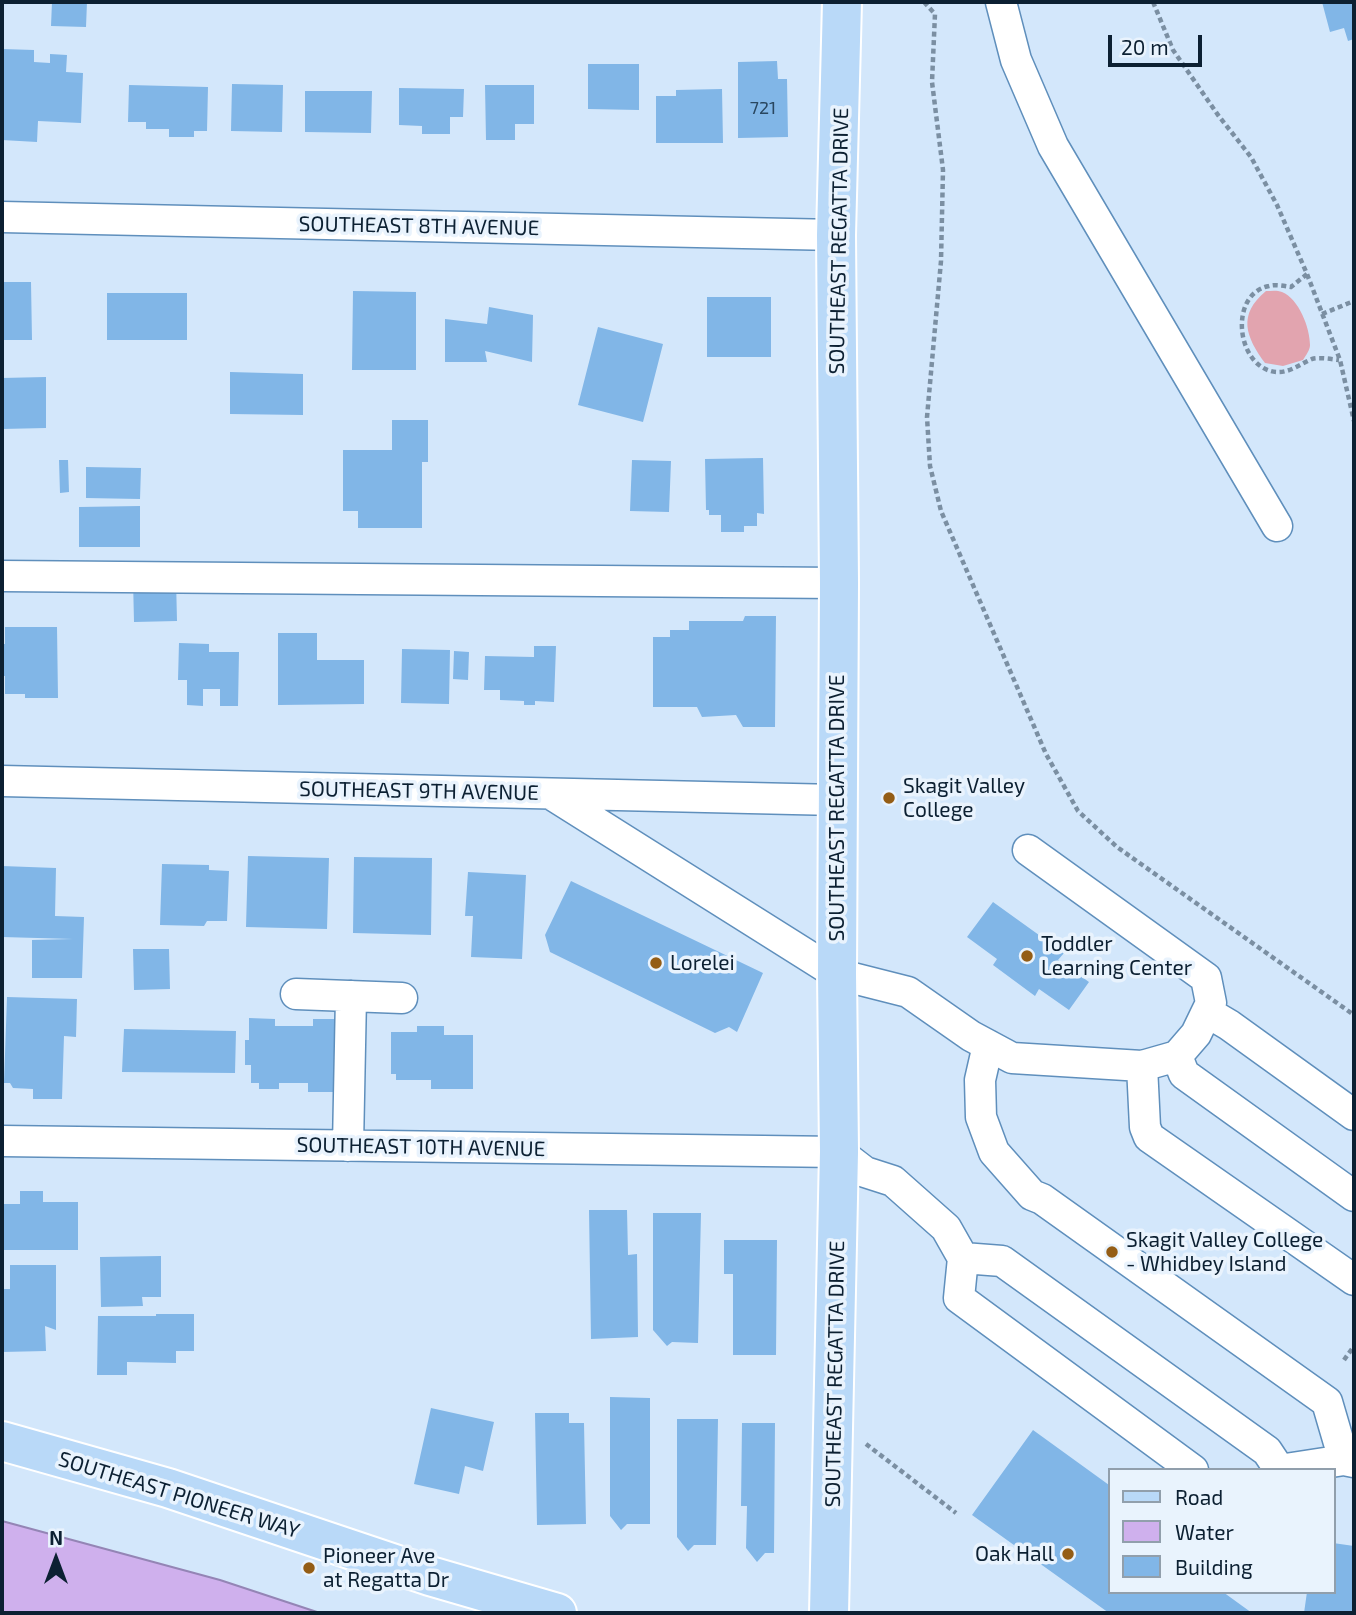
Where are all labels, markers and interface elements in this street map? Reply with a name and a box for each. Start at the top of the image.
scale bar [1111,21,1206,65]
text: 20 m [1121,34,1169,59]
house number: 721 [750,97,776,119]
street label: SOUTHEAST REGATTA DRIVE [824,107,854,375]
street label: SOUTHEAST 8TH AVENUE [298,211,540,241]
street label: SOUTHEAST REGATTA DRIVE [824,674,850,942]
place label: Skagit Valley College [903,773,1025,823]
street label: SOUTHEAST 9TH AVENUE [299,776,539,806]
marker: Skagit Valley College [881,790,897,806]
place label: Toddler Learning Center [1041,931,1192,981]
marker: Toddler Learning Center [1019,948,1035,964]
place label: Lorelei [670,950,735,976]
marker: Lorelei [648,955,664,971]
street label: SOUTHEAST 10TH AVENUE [296,1132,546,1162]
place label: Skagit Valley College - Whidbey Island [1126,1227,1323,1277]
street label: SOUTHEAST REGATTA DRIVE [820,1240,850,1508]
marker: Skagit Valley College - Whidbey Island [1104,1244,1120,1260]
street label: SOUTHEAST PIONEER WAY [55,1446,303,1544]
legend [1108,1468,1335,1594]
text: Road [1175,1484,1223,1509]
text: Water [1175,1519,1234,1544]
north arrow [21,1524,91,1594]
place label: Oak Hall [975,1541,1054,1567]
place label: Pioneer Ave at Regatta Dr [323,1543,449,1593]
marker: Oak Hall [1060,1546,1076,1562]
text: Building [1175,1554,1253,1579]
marker: Pioneer Ave at Regatta Dr [301,1560,317,1576]

